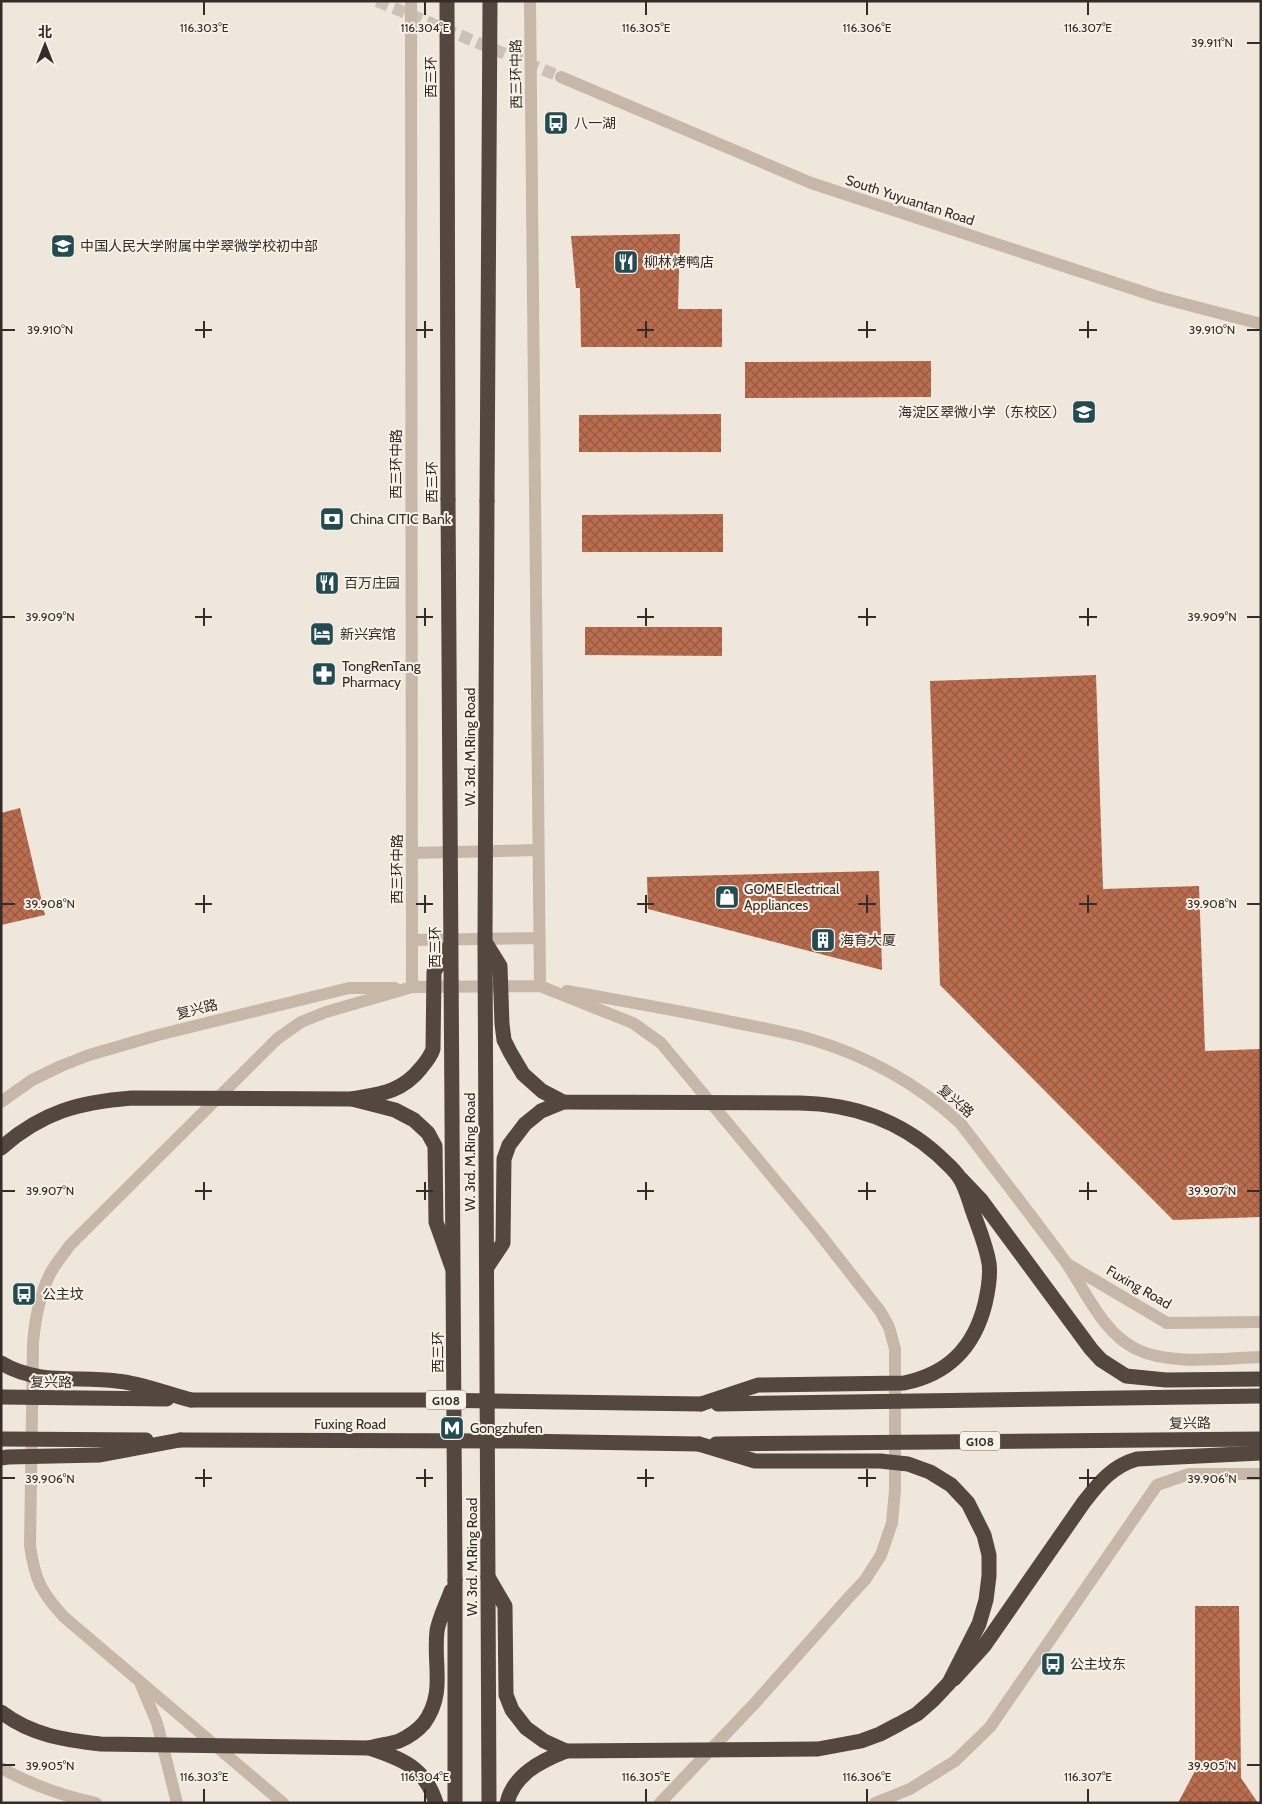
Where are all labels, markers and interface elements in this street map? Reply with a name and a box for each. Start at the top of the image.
north arrow [20,20,70,70]
text: 116.303°E [180,20,229,35]
text: 116.304°E [401,20,450,35]
text: 116.305°E [622,20,671,35]
text: 116.306°E [843,20,892,35]
text: 116.307°E [1064,20,1112,35]
text: 北 [38,23,52,41]
text: 39.911°N [1191,35,1233,50]
street label: 西三环中路 [506,39,526,109]
street label: 西三环 [422,56,440,98]
bus stop icon: 八一湖 [543,110,569,136]
place label: 八一湖 [574,114,616,132]
street label: South Yuyuantan Road [843,171,977,229]
school or university icon: 中国人民大学附属中学翠微学校初中部 [50,233,76,259]
place label: 中国人民大学附属中学翠微学校初中部 [80,237,318,255]
restaurant icon: 柳林烤鸭店 [613,249,639,275]
place label: 柳林烤鸭店 [644,253,714,271]
text: 39.910°N [27,322,73,337]
text: 39.910°N [1189,322,1235,337]
school or university icon: 海淀区翠微小学（东校区） [1071,399,1097,425]
place label: 海淀区翠微小学（东校区） [898,403,1066,421]
street label: 西三环中路 [387,429,405,499]
street label: 西三环 [423,461,441,503]
bank icon: China CITIC Bank [319,506,345,532]
place label: China CITIC Bank [350,510,452,528]
restaurant icon: 百万庄园 [314,570,340,596]
place label: 百万庄园 [344,574,400,592]
text: 39.909°N [25,609,75,624]
text: 39.909°N [1187,609,1237,624]
hotel icon: 新兴宾馆 [309,621,335,647]
place label: 新兴宾馆 [340,625,396,643]
place label: TongRenTang Pharmacy [342,657,422,691]
pharmacy icon: TongRenTang Pharmacy [311,661,337,687]
street label: W. 3rd. M.Ring Road [461,688,479,806]
street label: 西三环中路 [388,834,406,904]
place label: GOME Electrical Appliances [744,880,840,914]
shop icon: GOME Electrical Appliances [714,884,740,910]
text: 39.908°N [25,896,75,911]
text: 39.908°N [1187,896,1237,911]
street label: 西三环 [426,926,444,968]
building icon: 海育大厦 [810,927,836,953]
place label: 海育大厦 [840,931,896,949]
street label: 复兴路 [174,995,220,1023]
street label: 复兴路 [934,1080,978,1122]
street label: W. 3rd. M.Ring Road [461,1093,479,1211]
text: 39.907°N [26,1183,74,1198]
text: 39.907°N [1188,1183,1236,1198]
street label: Fuxing Road [1103,1261,1175,1313]
bus stop icon: 公主坟 [11,1281,37,1307]
place label: 公主坟 [42,1285,84,1303]
street label: 西三环 [429,1331,447,1373]
street label: 复兴路 [30,1373,72,1391]
road number: G108 [426,1390,466,1410]
street label: 复兴路 [1169,1414,1211,1432]
street label: Fuxing Road [314,1415,386,1433]
metro station icon: Gongzhufen [439,1415,465,1441]
place label: Gongzhufen [470,1419,543,1437]
road number: G108 [960,1432,1000,1450]
text: 39.906°N [25,1471,75,1486]
text: 39.906°N [1187,1471,1237,1486]
street label: W. 3rd. M.Ring Road [463,1498,481,1616]
bus stop icon: 公主坟东 [1040,1651,1066,1677]
place label: 公主坟东 [1070,1655,1126,1673]
text: 39.905°N [25,1758,75,1773]
text: 39.905°N [1187,1758,1237,1773]
text: 116.303°E [180,1769,229,1784]
text: 116.304°E [401,1769,450,1784]
text: 116.305°E [622,1769,671,1784]
text: 116.306°E [843,1769,892,1784]
text: 116.307°E [1064,1769,1112,1784]

